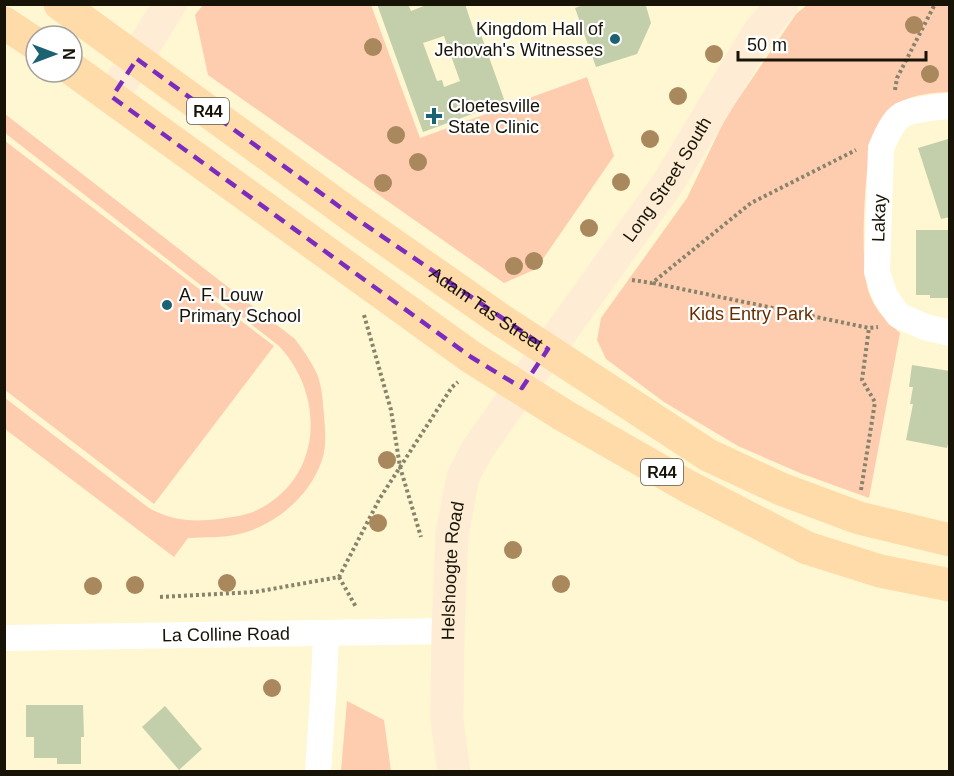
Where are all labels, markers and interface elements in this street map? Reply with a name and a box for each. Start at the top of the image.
place label: Kingdom Hall of Jehovah's Witnesses [434,19,604,60]
north arrow [24,24,84,84]
scale bar [738,24,926,62]
marker: Kingdom Hall of Jehovah's Witnesses [608,32,622,46]
text: 50 m [747,35,787,55]
text: N [60,48,77,60]
place label: Cloetesville State Clinic [448,96,540,137]
road number: R44 [187,98,229,124]
marker: Cloetesville State Clinic [425,107,443,125]
street label: Long Street South [619,113,715,246]
street label: Lakay [868,194,890,242]
street label: Adam Tas Street [426,263,547,355]
place label: A. F. Louw Primary School [179,285,301,326]
marker: A. F. Louw Primary School [160,298,174,312]
park label: Kids Entry Park [689,304,814,324]
road number: R44 [641,459,683,485]
street label: Helshoogte Road [438,500,468,640]
street label: La Colline Road [162,623,290,646]

